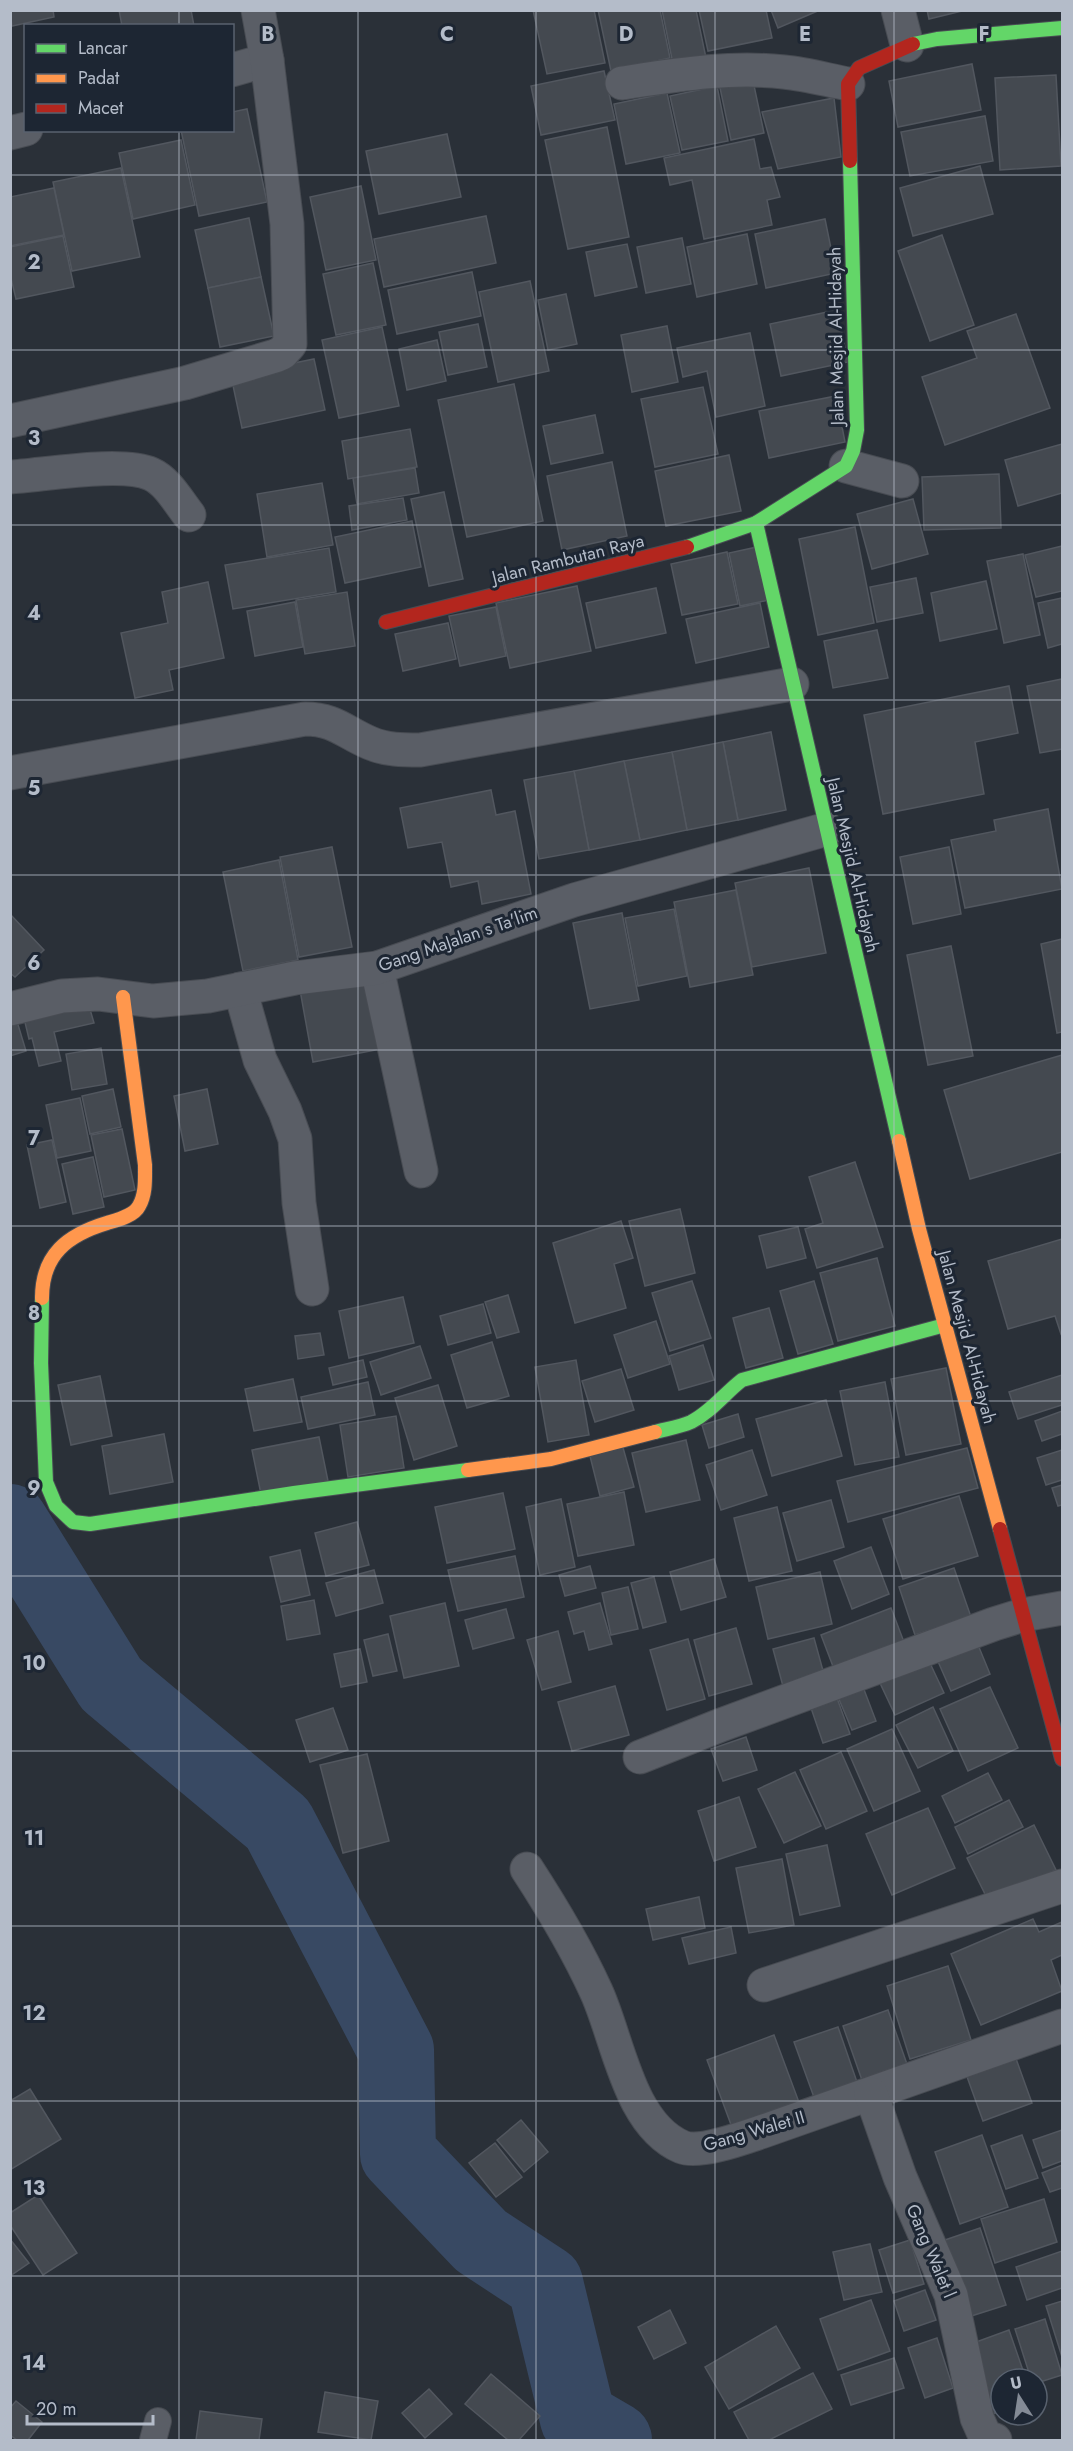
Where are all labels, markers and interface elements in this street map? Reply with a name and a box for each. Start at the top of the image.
text: B [261,20,275,49]
text: C [440,20,454,49]
text: D [619,20,633,49]
text: E [799,20,811,49]
text: F [978,20,990,49]
legend [24,24,234,132]
text: Lancar [78,35,128,61]
text: Padat [78,65,120,91]
text: Macet [78,95,124,121]
street label: Jalan Mesjid Al-Hidayah [821,246,851,428]
text: 2 [27,248,41,277]
text: 3 [28,424,40,453]
street label: Jalan Rambutan Raya [487,527,647,591]
text: 4 [27,599,41,628]
street label: Jalan Mesjid Al-Hidayah [820,773,886,955]
text: 5 [28,774,41,803]
street label: Gang MaJalan s Ta'lim [375,900,541,978]
text: 6 [27,949,41,978]
text: 7 [28,1124,41,1153]
street label: Jalan Mesjid Al-Hidayah [931,1245,1003,1427]
text: 8 [28,1299,40,1328]
text: 9 [27,1474,41,1503]
text: 10 [22,1649,46,1678]
text: 11 [24,1824,44,1853]
text: 12 [22,1999,46,2028]
street label: Gang Walet II [700,2104,808,2158]
text: 13 [23,2174,45,2203]
street label: Gang Walet l [900,2200,962,2302]
text: 14 [22,2349,46,2378]
north arrow [989,2367,1049,2427]
text: U [1008,2370,1024,2395]
scale bar [27,2388,153,2426]
text: 20 m [36,2396,76,2422]

